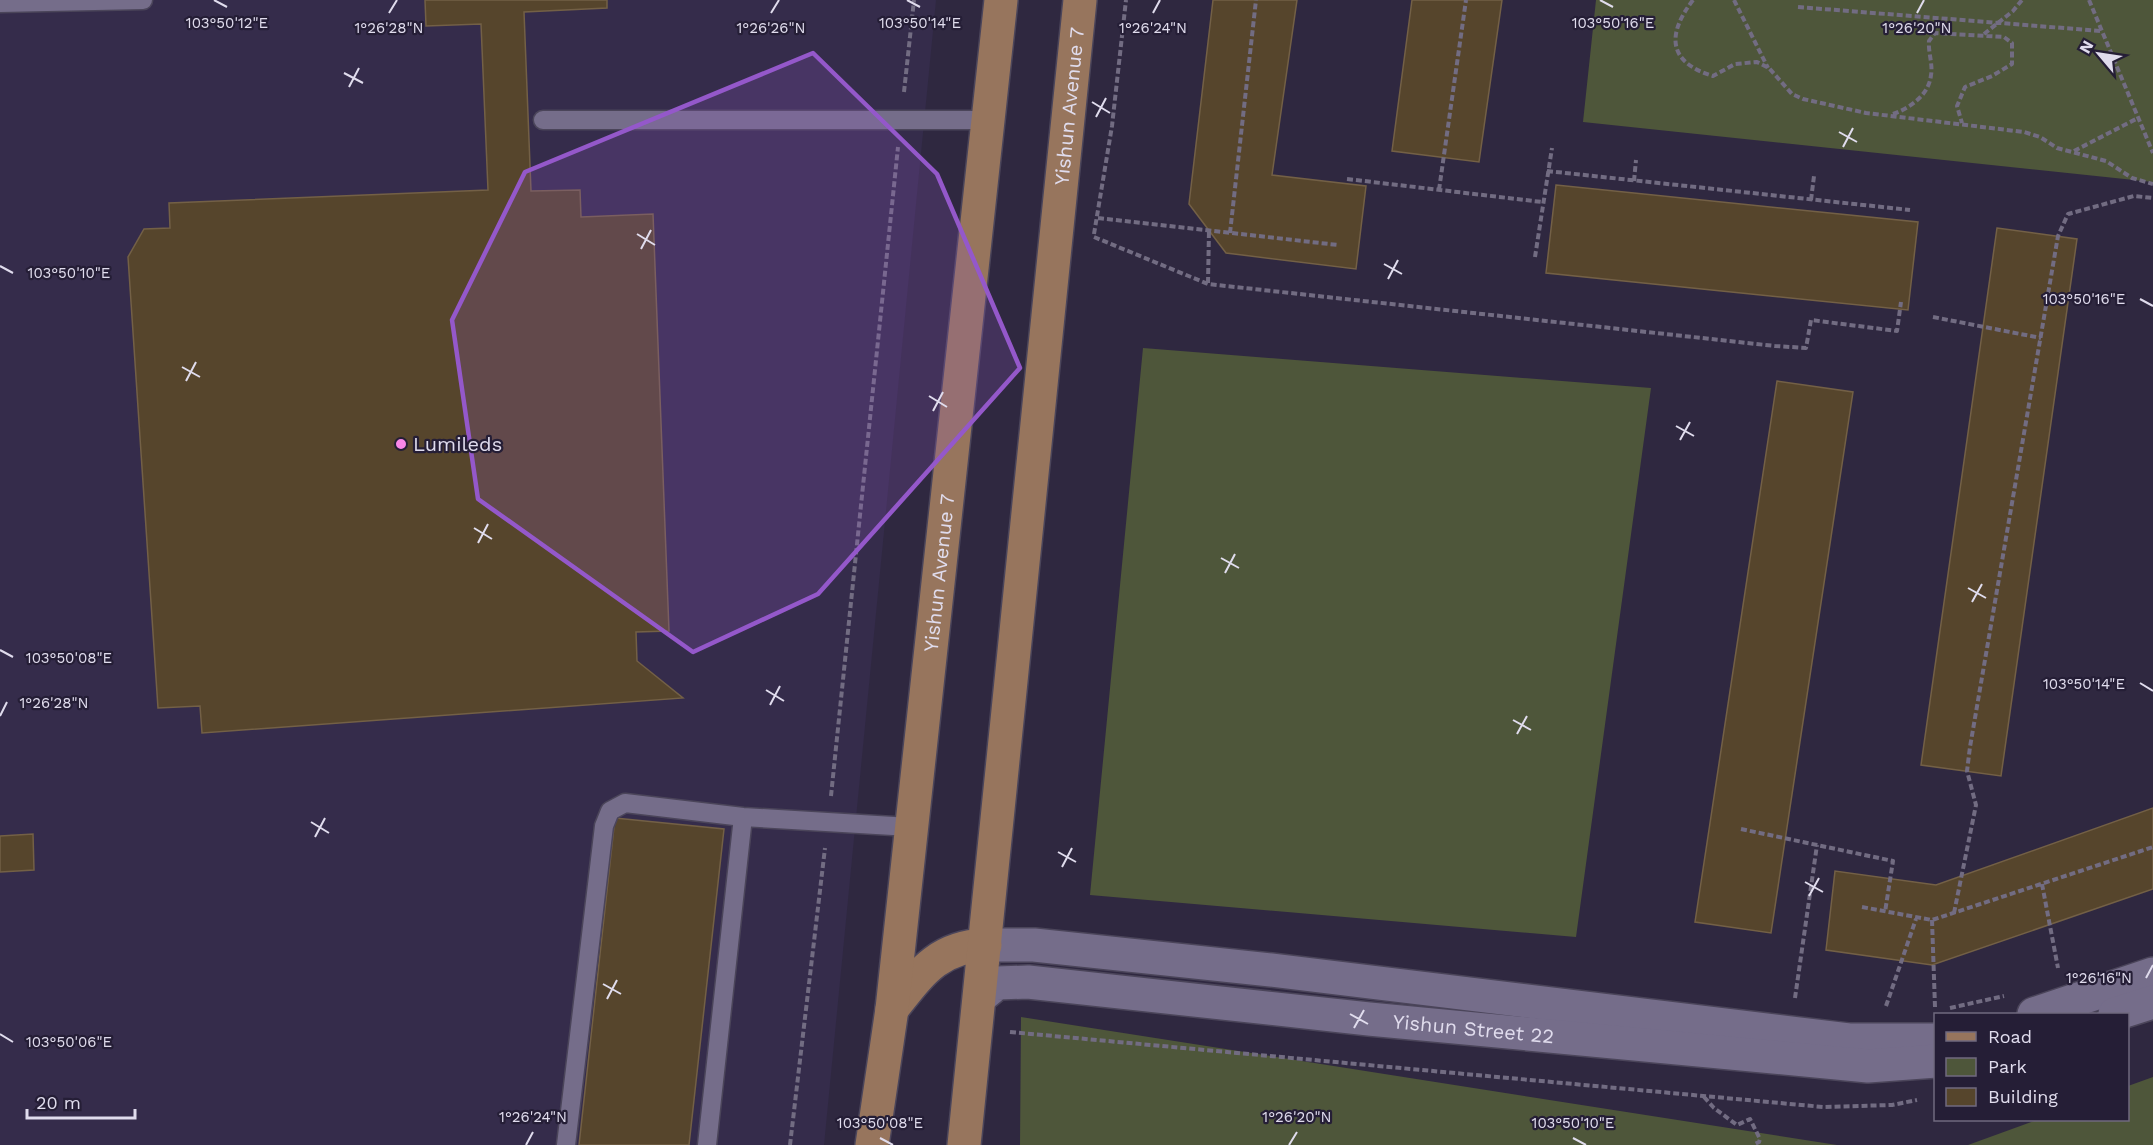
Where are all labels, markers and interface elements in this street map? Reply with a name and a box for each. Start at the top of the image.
text: 103°50'12"E [186,14,268,32]
text: 103°50'14"E [879,14,961,32]
text: 103°50'16"E [1572,14,1654,32]
text: 1°26'28"N [354,19,424,37]
text: 1°26'26"N [736,19,806,37]
text: 1°26'24"N [1119,19,1187,37]
text: 1°26'20"N [1882,19,1952,37]
north arrow [2069,24,2129,84]
street label: Yishun Avenue 7 [1049,26,1089,186]
text: N [2075,37,2098,57]
text: 103°50'10"E [28,264,110,282]
text: 103°50'16"E [2043,290,2125,308]
place label: Lumileds [413,432,502,456]
marker: Lumileds [394,437,408,451]
street label: Yishun Avenue 7 [919,493,960,653]
text: 103°50'08"E [26,649,112,667]
text: 103°50'14"E [2043,675,2125,693]
text: 1°26'28"N [19,694,89,712]
text: 1°26'16"N [2066,969,2132,987]
street label: Yishun Street 22 [1392,1009,1555,1048]
legend [1934,1013,2129,1121]
text: Road [1988,1026,2032,1047]
text: 103°50'06"E [26,1033,112,1051]
text: Park [1988,1056,2027,1077]
scale bar [27,1082,135,1120]
text: Building [1988,1086,2058,1107]
text: 20 m [36,1092,81,1113]
text: 1°26'24"N [499,1108,567,1126]
text: 1°26'20"N [1262,1108,1332,1126]
text: 103°50'08"E [837,1114,923,1132]
text: 103°50'10"E [1532,1114,1614,1132]

